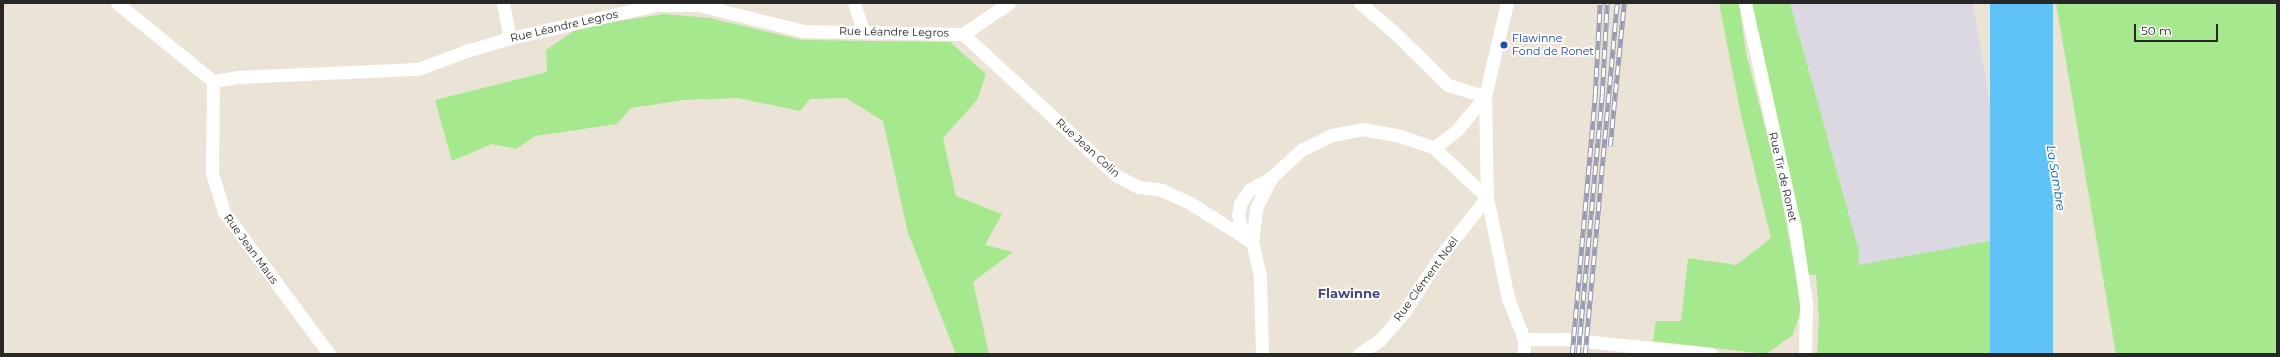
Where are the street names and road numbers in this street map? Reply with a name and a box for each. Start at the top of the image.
street label: Rue Léandre Legros [509,7,619,45]
street label: Rue Léandre Legros [839,24,949,40]
street label: Rue Jean Colin [1053,116,1123,180]
street label: Rue Tir de Ronet [1766,131,1800,223]
street label: Rue Jean Maus [221,211,281,287]
street label: Rue Clément Noël [1391,234,1461,324]

